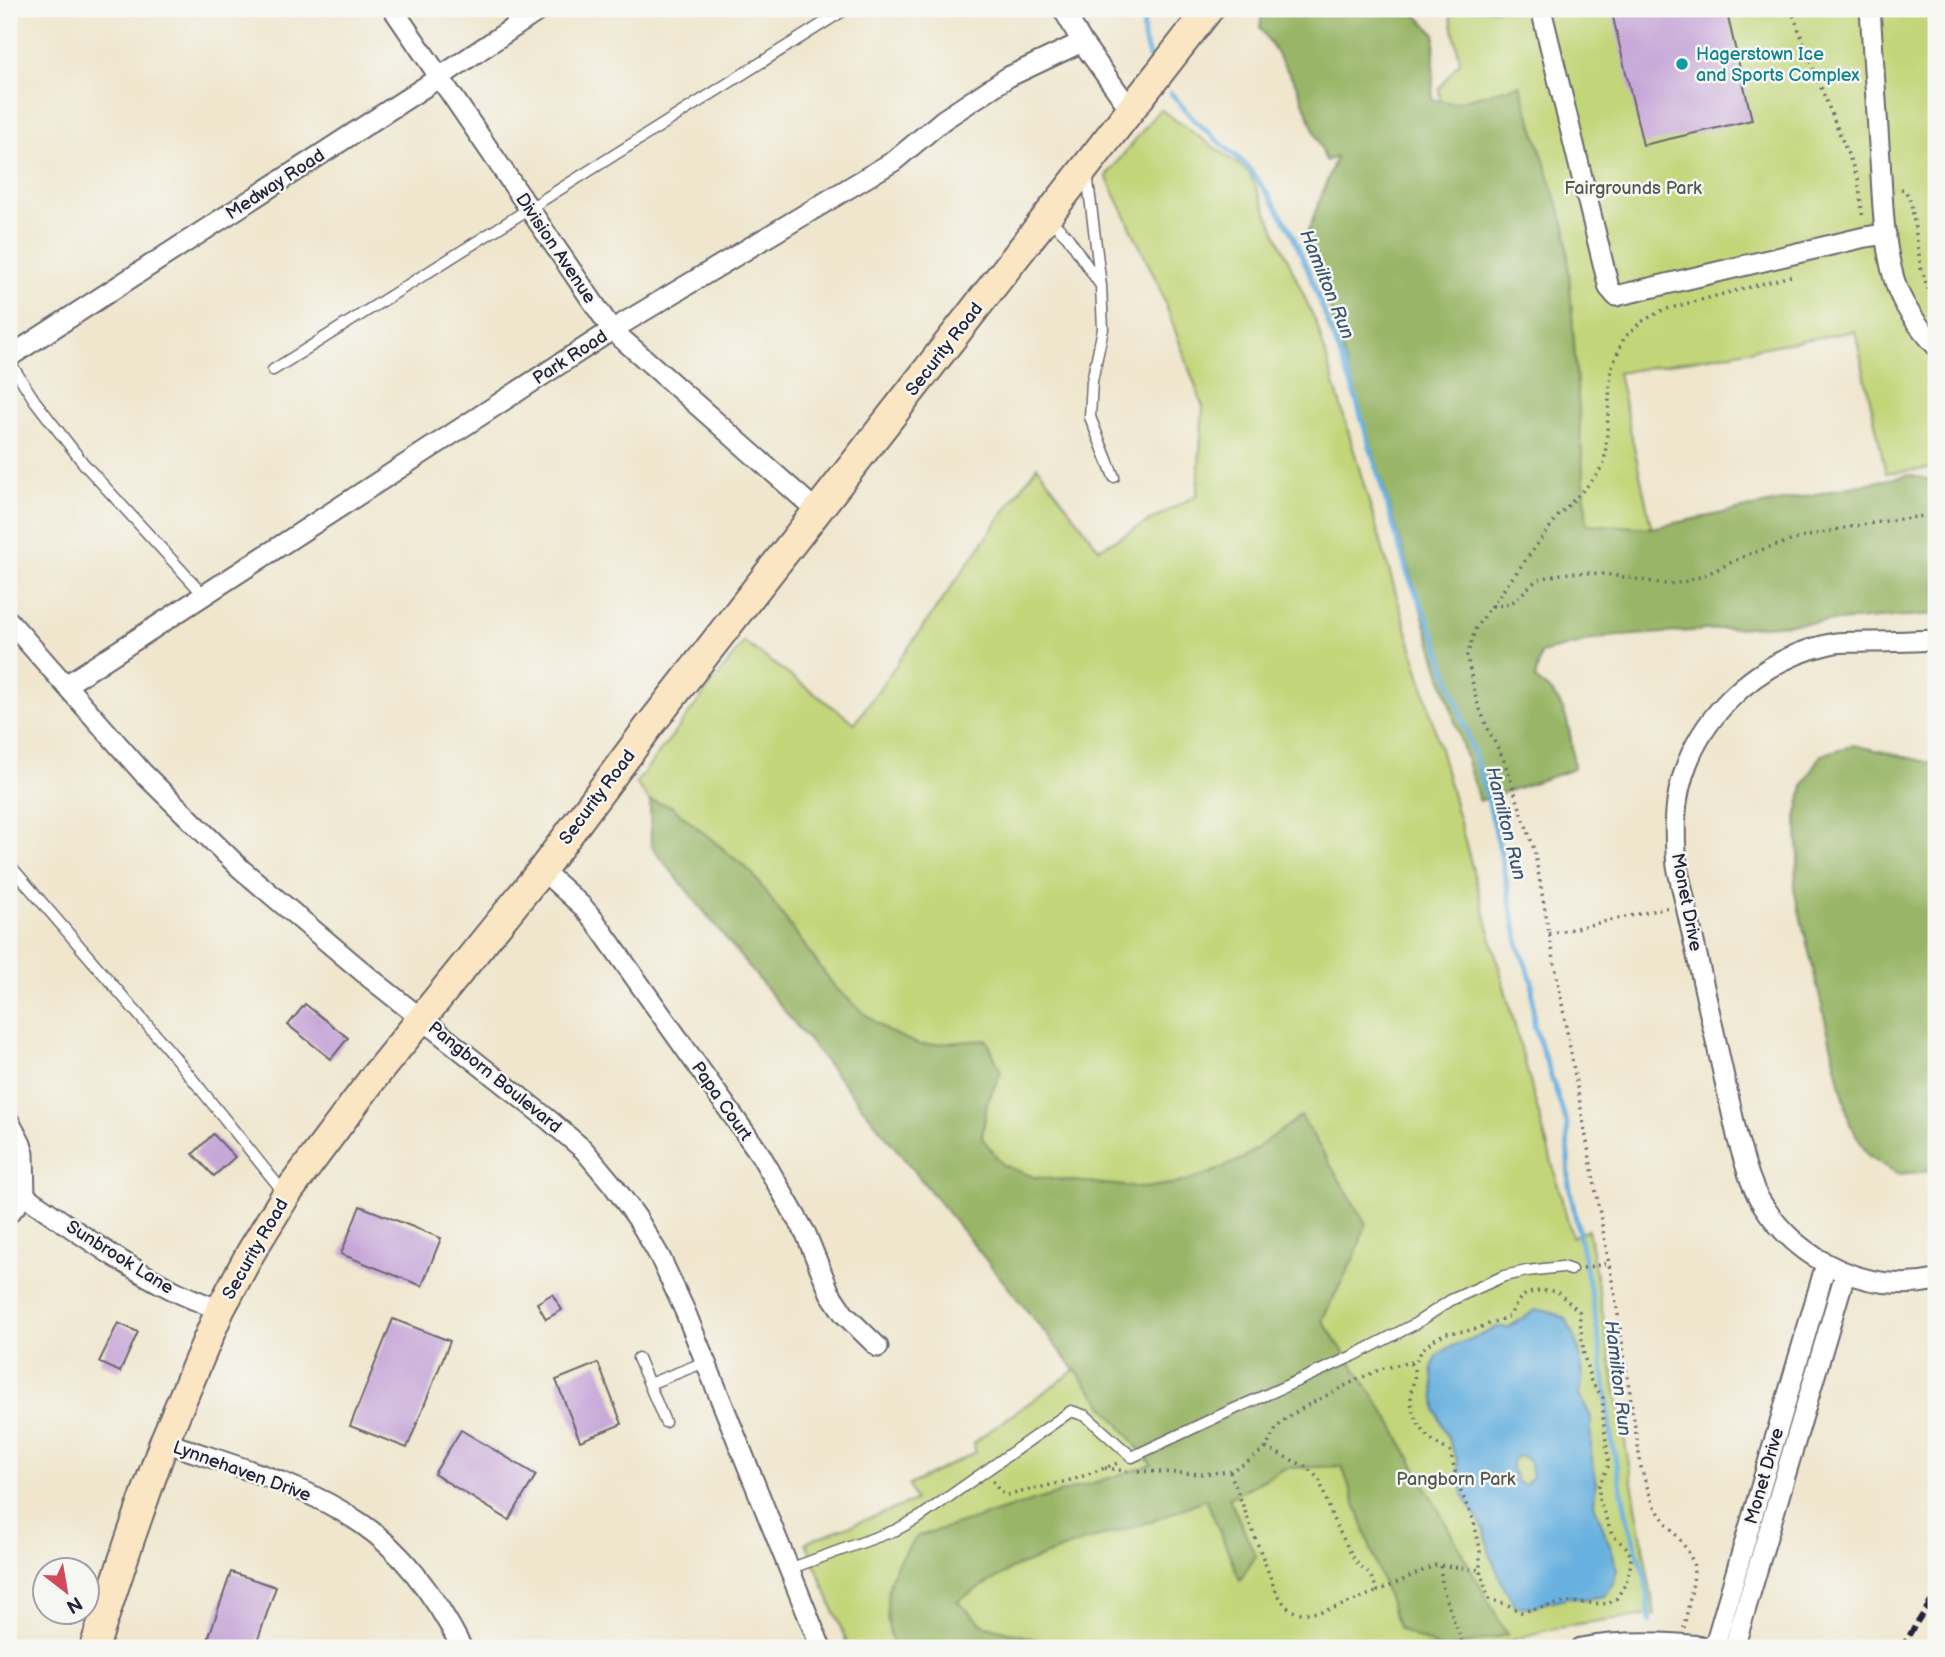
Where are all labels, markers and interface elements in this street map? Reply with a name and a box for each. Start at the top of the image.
place label: Hagerstown Ice and Sports Complex [1696,44,1860,86]
marker: Hagerstown Ice and Sports Complex [1674,56,1690,72]
street label: Medway Road [222,145,329,224]
park label: Fairgrounds Park [1564,178,1702,199]
street label: Division Avenue [511,189,600,308]
water label: Hamilton Run [1294,226,1359,343]
street label: Security Road [901,298,987,400]
street label: Park Road [529,326,611,389]
street label: Security Road [555,746,640,849]
water label: Hamilton Run [1480,764,1531,882]
street label: Monet Drive [1667,851,1706,953]
street label: Pangborn Boulevard [424,1017,565,1138]
street label: Papa Court [687,1058,757,1145]
street label: Security Road [218,1195,293,1303]
street label: Sunbrook Lane [62,1216,177,1299]
water label: Hamilton Run [1599,1319,1636,1437]
street label: Monet Drive [1741,1425,1788,1527]
street label: Lynnehaven Drive [170,1437,314,1506]
park label: Pangborn Park [1396,1469,1516,1490]
north arrow [32,1556,102,1626]
text: N [62,1591,86,1618]

